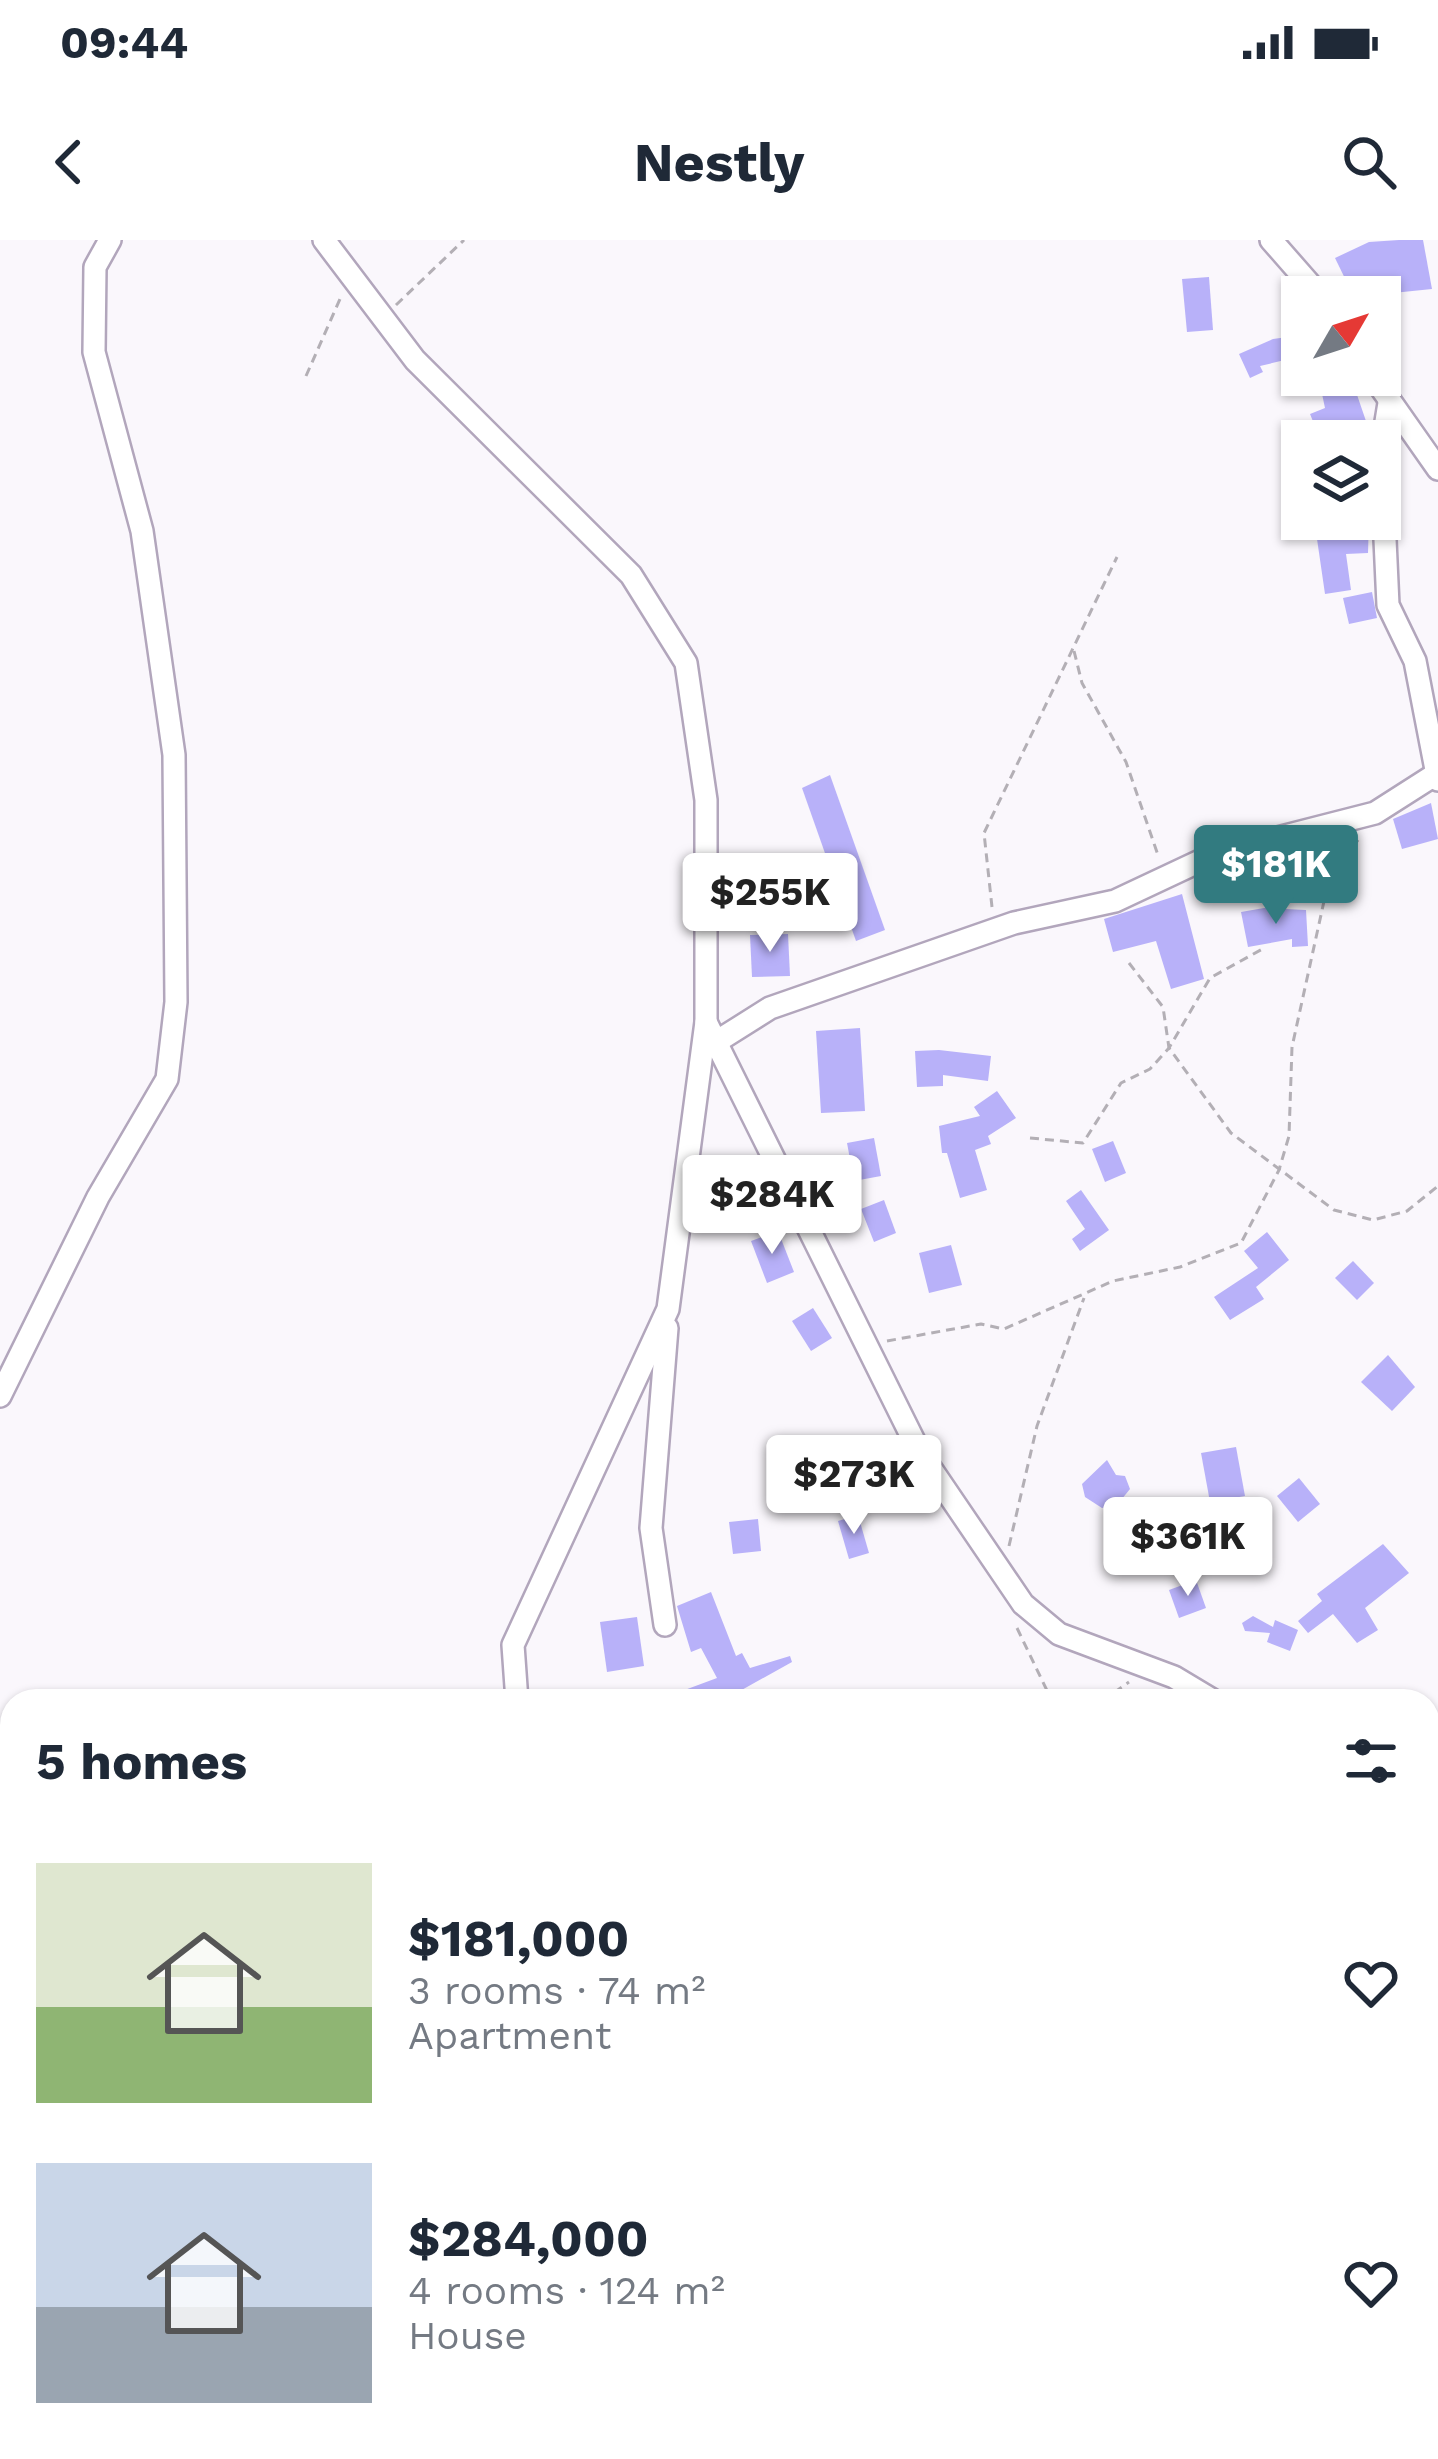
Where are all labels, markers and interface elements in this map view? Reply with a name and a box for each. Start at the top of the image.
text: 09:44 [60,16,188,69]
icon: back [36,129,102,195]
icon: search [1336,129,1402,195]
text: Nestly [634,131,804,194]
north arrow [1281,276,1401,396]
map controls [1281,276,1401,540]
button: layers [1281,420,1401,540]
pin: $181K [1192,825,1360,927]
text: $181K [1221,841,1331,886]
pin: $255K [686,853,854,955]
text: $255K [710,869,830,914]
pin: $284K [688,1155,856,1257]
text: $284K [710,1171,834,1216]
pin: $273K [770,1435,938,1537]
text: $273K [793,1451,915,1496]
pin: $361K [1104,1497,1272,1599]
text: $361K [1130,1513,1246,1558]
icon: filters [1338,1728,1404,1794]
text: 5 homes [36,1732,247,1791]
text: $181,000 [408,1909,629,1968]
icon: home [132,1911,276,2055]
icon: heart [1338,1950,1404,2016]
text: 3 rooms · 74 m² [408,1968,706,2013]
text: Apartment [408,2013,611,2058]
text: $284,000 [408,2209,649,2268]
icon: home [132,2211,276,2355]
icon: heart [1338,2250,1404,2316]
text: 4 rooms · 124 m² [408,2268,725,2313]
text: House [408,2313,527,2358]

